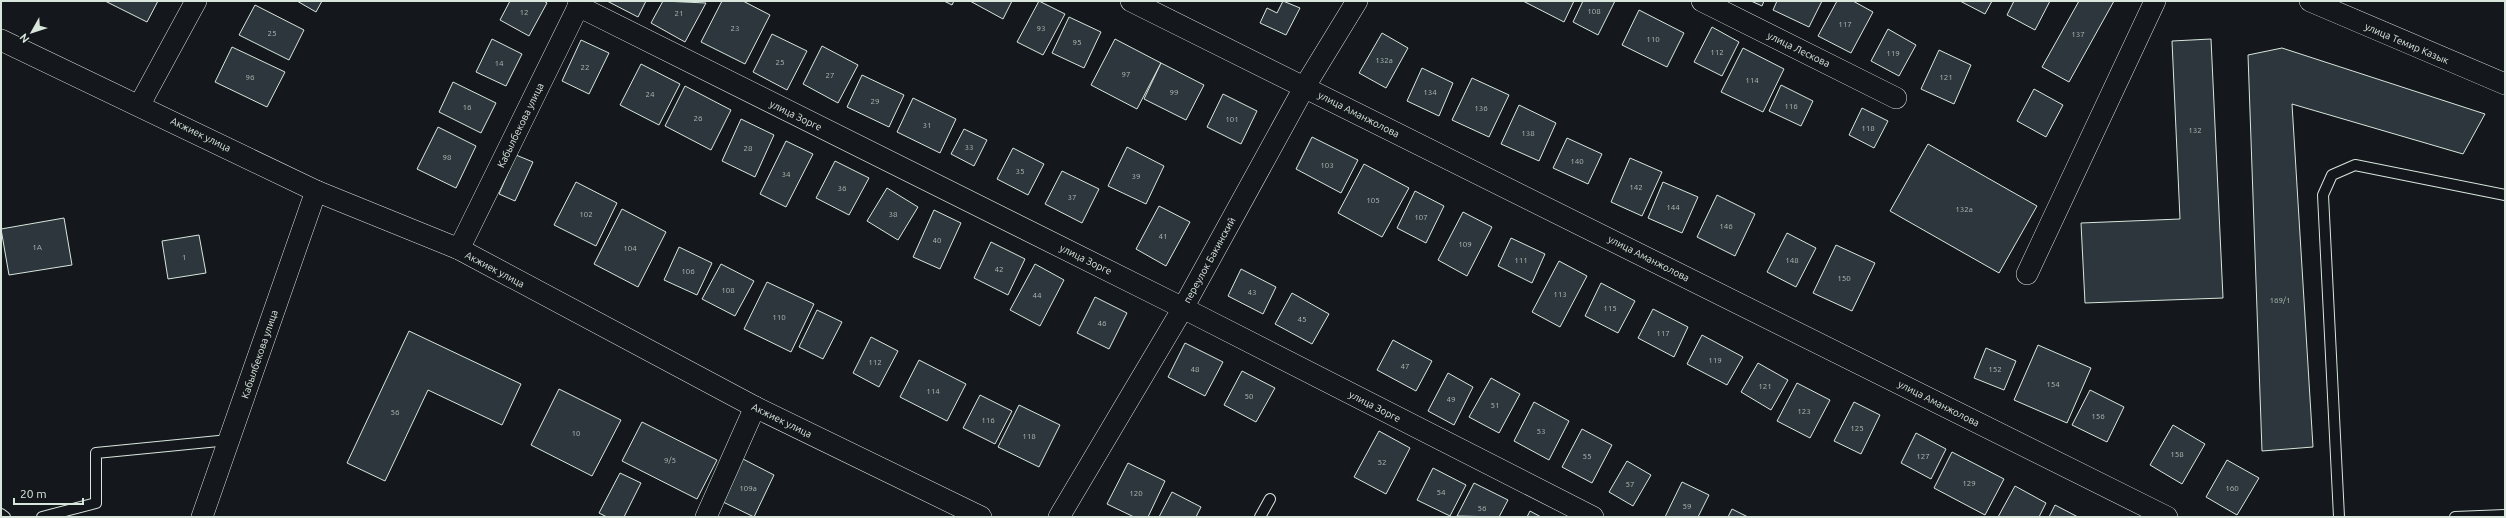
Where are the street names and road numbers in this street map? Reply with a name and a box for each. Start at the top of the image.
street label: улица Темир Казык [2363,21,2450,66]
street label: улица Лескова [1766,30,1832,69]
street label: Кабылбекова улица [495,81,546,169]
street label: улица Аманжолова [1316,89,1401,140]
street label: улица Зорге [768,98,824,133]
street label: Акжиек улица [169,115,233,154]
street label: переулок Бакинский [1181,215,1238,305]
street label: улица Аманжолова [1606,233,1691,284]
street label: улица Зорге [1058,242,1114,277]
street label: Акжиек улица [463,249,526,290]
street label: Кабылбекова улица [239,308,280,400]
street label: улица Аманжолова [1896,378,1981,429]
street label: улица Зорге [1347,389,1402,424]
street label: Акжиек улица [750,401,814,440]

